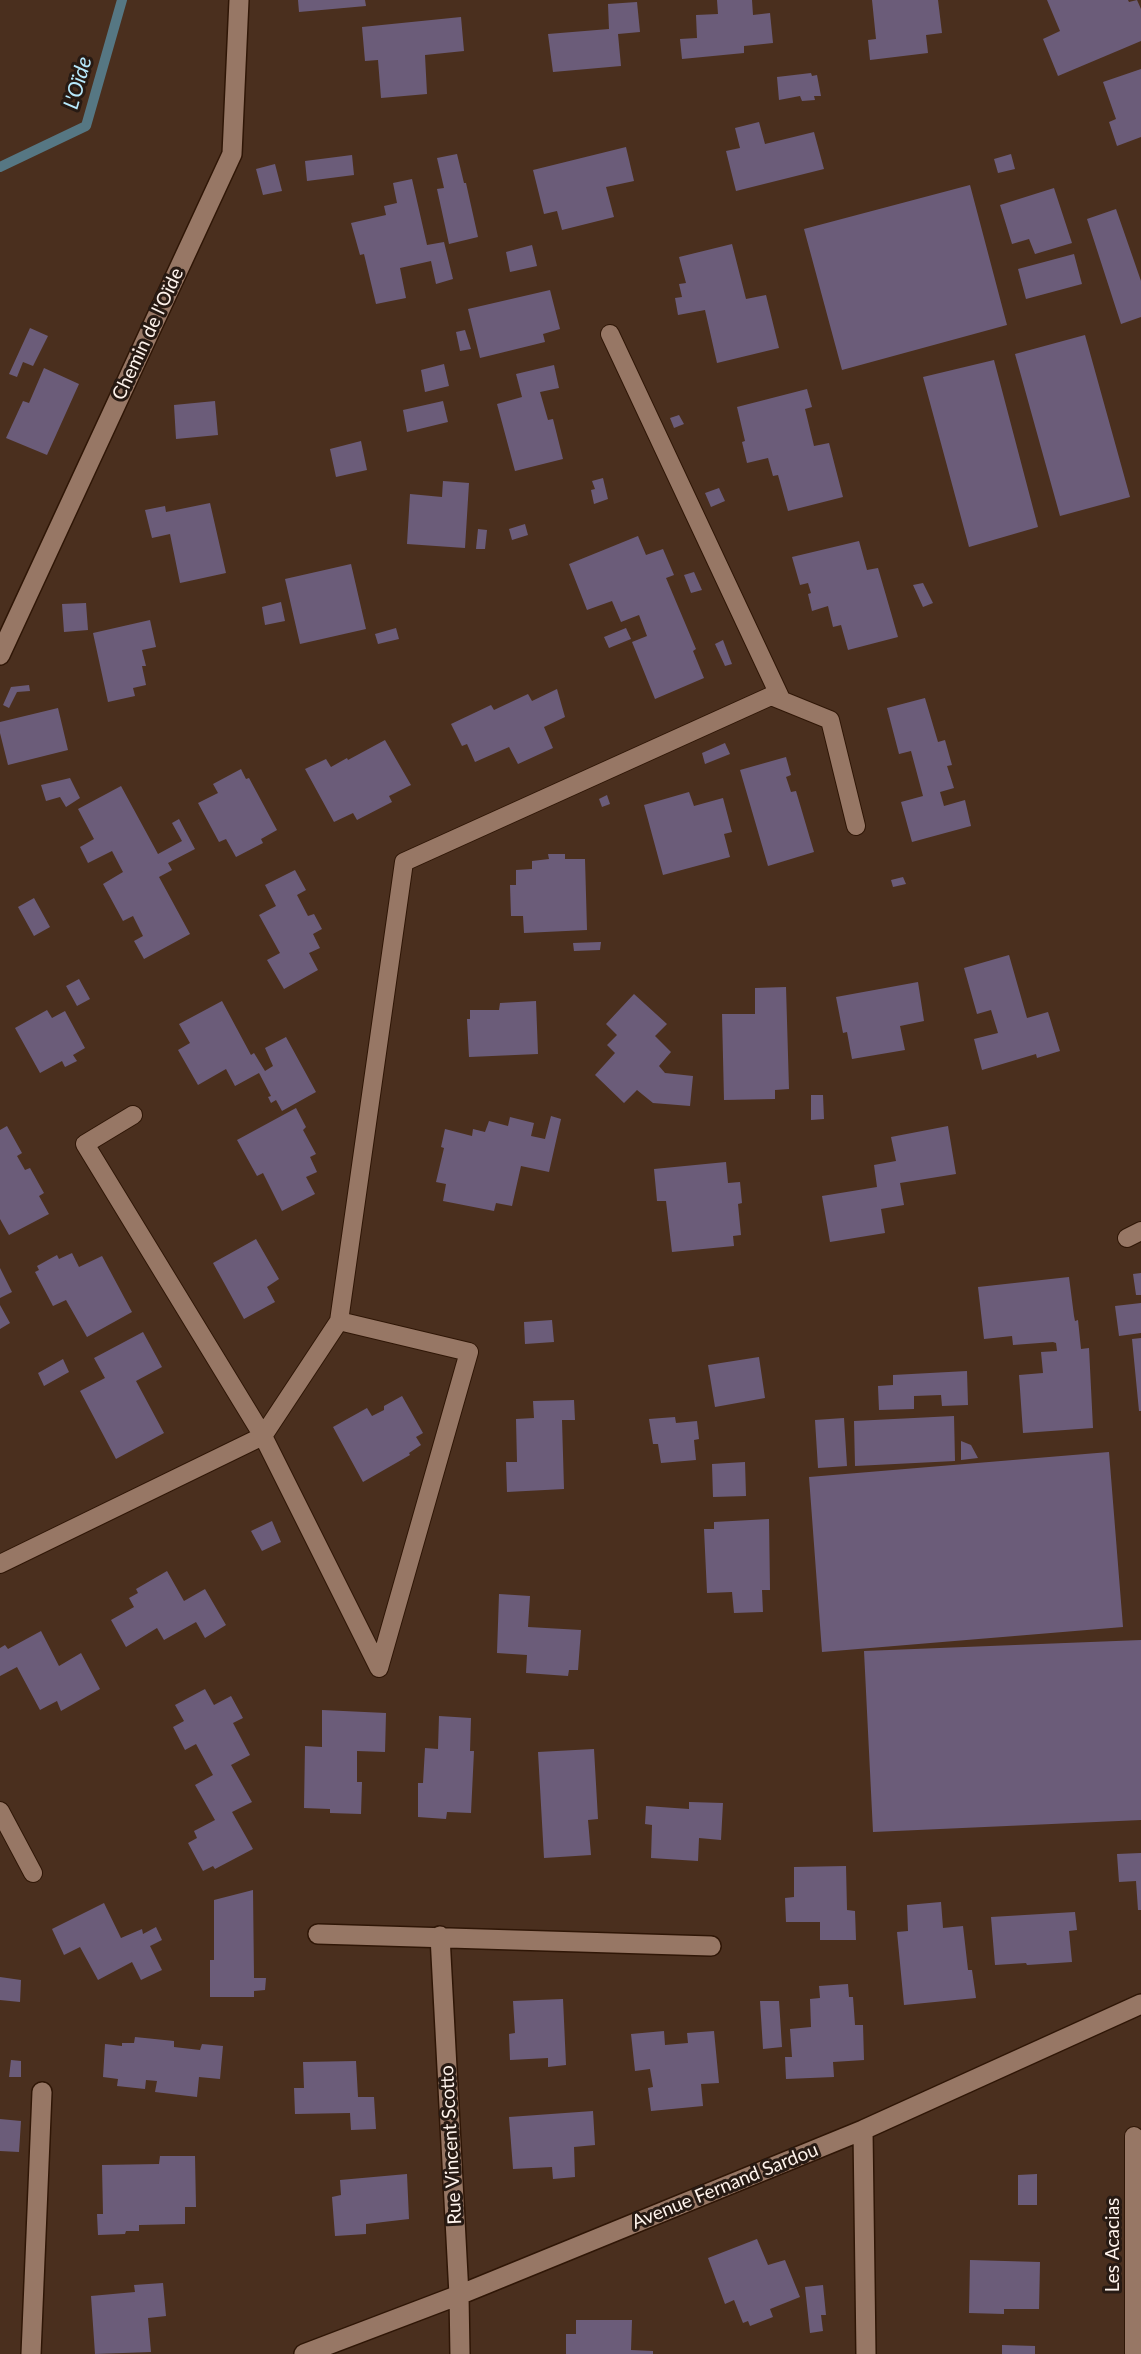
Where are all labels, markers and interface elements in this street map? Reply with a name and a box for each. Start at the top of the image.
water label: L'Oïde [59,54,97,112]
street label: Chemin de l'Oïde [107,264,189,404]
street label: Rue Vincent Scotto [435,2065,467,2225]
street label: Avenue Fernand Sardou [628,2138,822,2234]
street label: Les Acacias [1102,2198,1124,2292]

